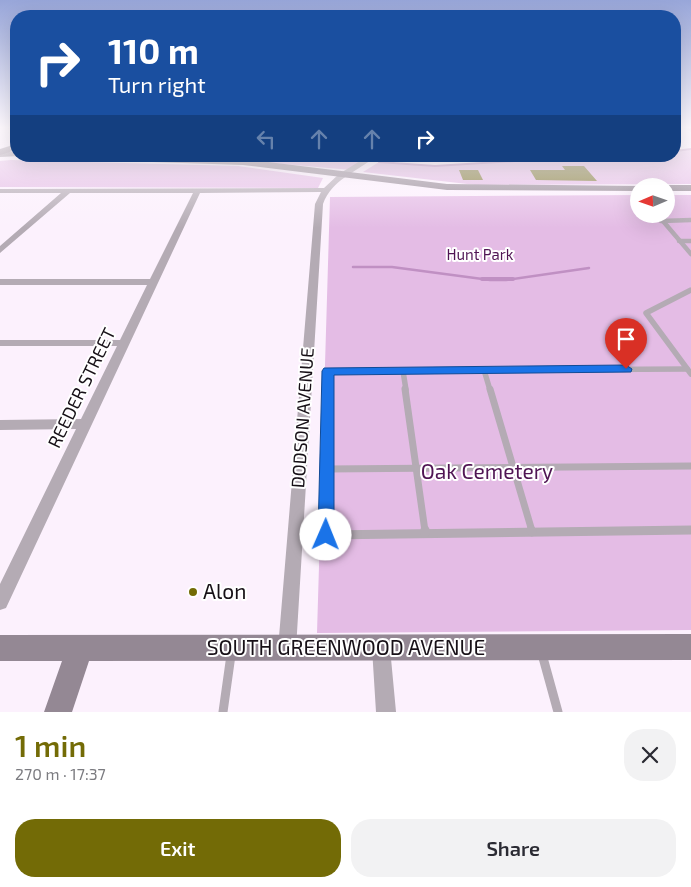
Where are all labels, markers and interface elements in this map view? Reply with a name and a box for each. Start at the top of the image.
text: 110 m [108,29,199,71]
icon: right [25,30,90,95]
text: Turn right [108,71,206,97]
icon: left [252,125,280,153]
icon: ahead [305,125,333,153]
icon: ahead [358,125,386,153]
icon: right [411,125,439,153]
north arrow [630,178,675,222]
map controls [630,178,675,223]
park label: Hunt Park [446,245,514,263]
pin [605,318,647,369]
street label: REEDER STREET [43,323,120,451]
icon: arrive [612,325,640,353]
street label: DODSON AVENUE [286,347,318,489]
park label: Oak Cemetery [421,458,553,483]
position arrow [299,508,351,560]
place label: Alon [203,578,246,603]
marker: Alon [187,586,199,598]
street label: SOUTH GREENWOOD AVENUE [207,634,485,659]
text: 1 min [15,727,86,763]
button: close [624,729,676,781]
text: 270 m · 17:37 [15,764,106,783]
button: Exit [15,819,341,877]
button: Share [351,819,676,877]

